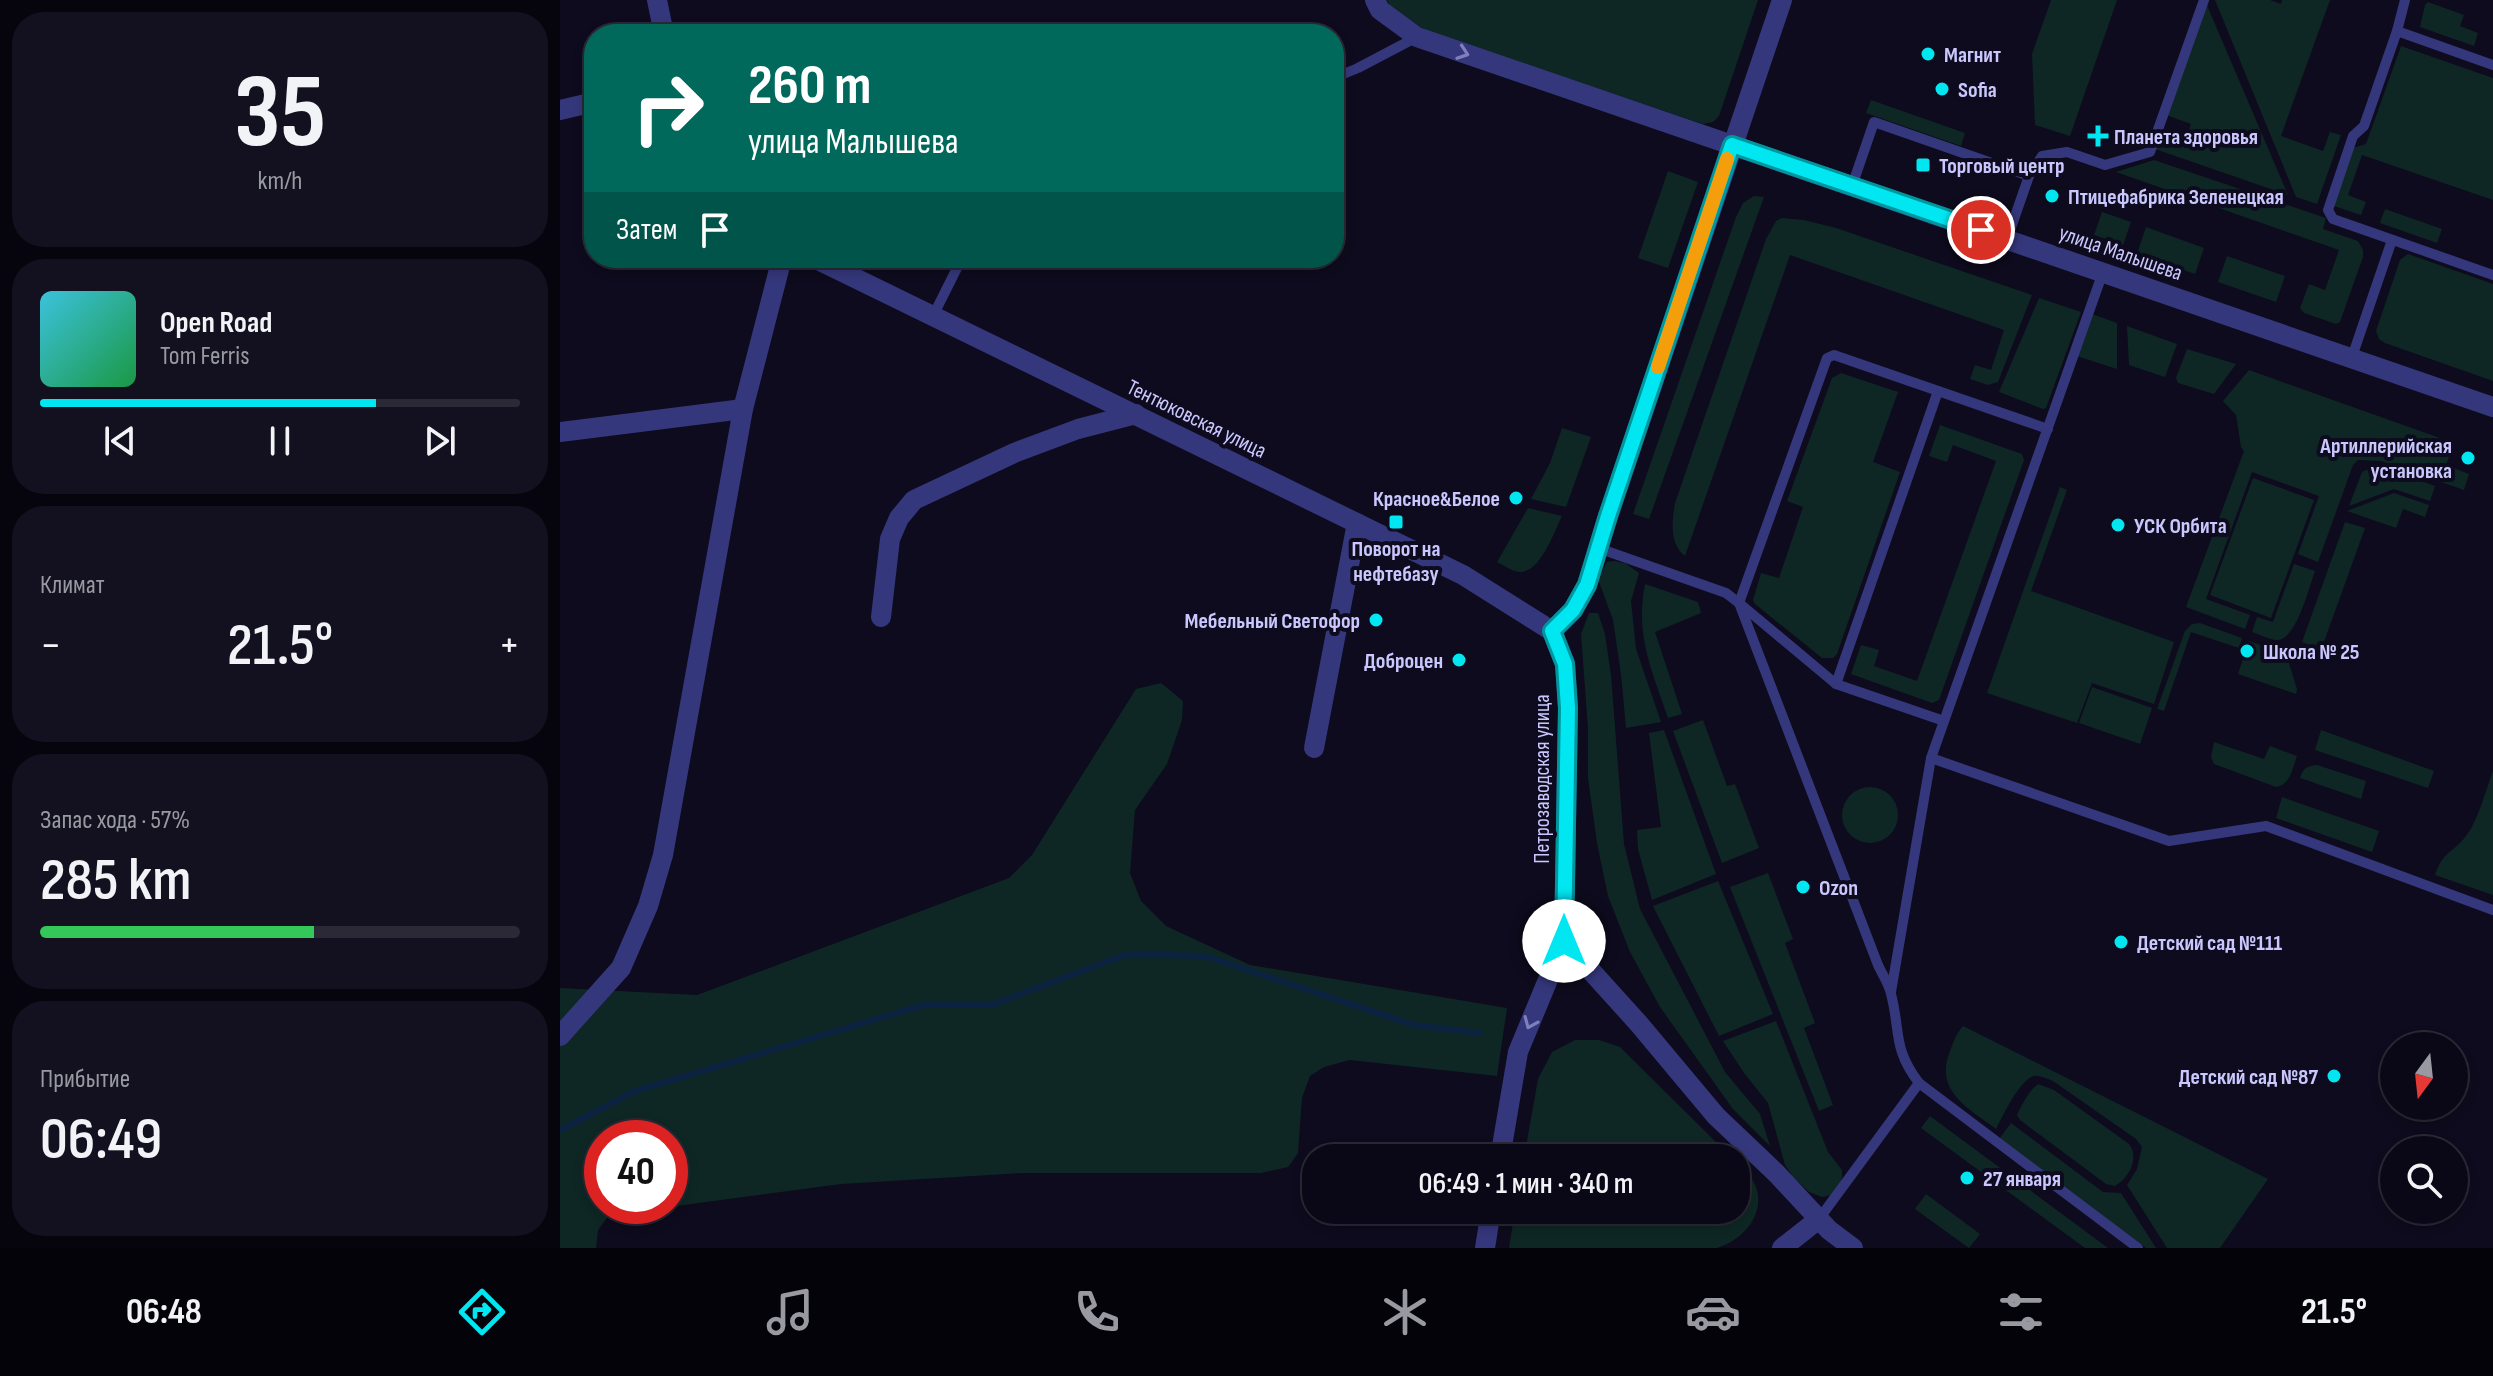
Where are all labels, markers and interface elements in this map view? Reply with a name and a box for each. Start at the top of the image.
place label: Магнит [1944,42,2001,69]
one-way arrow [1455,44,1469,60]
marker: Магнит [1919,45,1937,63]
text: 35 [234,51,326,176]
text: 260 m [748,53,871,120]
icon: right [616,56,720,160]
place label: Sofia [1958,77,1997,104]
marker: Sofia [1933,80,1951,98]
text: улица Малышева [748,121,959,164]
place label: Планета здоровья [2114,124,2258,151]
marker: Планета здоровья [2089,127,2107,145]
place label: Торговый центр [1939,153,2065,180]
marker: Торговый центр [1914,156,1932,174]
text: km/h [258,166,302,197]
place label: Птицефабрика Зеленецкая [2068,184,2284,211]
marker: Птицефабрика Зеленецкая [2043,187,2061,205]
pin [1947,196,2015,264]
icon: arrive [693,208,737,252]
icon: arrive [1959,208,2003,252]
text: Затем [616,212,677,248]
street label: улица Малышева [2055,220,2186,287]
text: Open Road [160,305,272,341]
text: Tom Ferris [160,341,250,372]
street label: Тентюковская улица [1122,374,1271,465]
icon: previous [98,419,142,463]
icon: pause [258,419,302,463]
icon: next [418,419,462,463]
place label: Артиллерийская установка [2319,433,2452,485]
marker: Артиллерийская установка [2459,449,2477,467]
place label: Красное&Белое [1373,486,1500,513]
marker: Красное&Белое [1507,489,1525,507]
marker: Поворот на нефтебазу [1387,513,1405,531]
place label: УСК Орбита [2134,513,2227,540]
marker: УСК Орбита [2109,516,2127,534]
place label: Поворот на нефтебазу [1352,536,1440,588]
text: Климат [40,570,104,601]
place label: Мебельный Светофор [1185,608,1360,635]
text: 21.5° [227,610,333,682]
marker: Мебельный Светофор [1367,611,1385,629]
text: − [40,619,62,672]
text: + [498,619,520,672]
place label: Школа № 25 [2263,639,2359,666]
marker: Школа № 25 [2238,642,2256,660]
place label: Доброцен [1364,648,1443,675]
marker: Доброцен [1450,651,1468,669]
street label: Петрозаводская улица [1529,694,1556,864]
text: Запас хода · 57% [40,805,190,836]
text: 285 km [40,845,191,917]
place label: Ozon [1819,875,1858,902]
marker: Ozon [1794,878,1812,896]
position arrow [1522,899,1606,983]
place label: Детский сад №111 [2137,930,2283,957]
marker: Детский сад №111 [2112,933,2130,951]
one-way arrow [1524,1015,1540,1029]
north arrow [2380,1032,2468,1120]
map controls [2380,1032,2468,1224]
text: Прибытие [40,1064,130,1095]
place label: Детский сад №87 [2179,1064,2318,1091]
marker: Детский сад №87 [2325,1067,2343,1085]
text: 06:49 [40,1104,162,1176]
speed limit sign: 40 [584,1120,688,1224]
button: search [2380,1136,2468,1224]
text: 06:49 · 1 мин · 340 m [1419,1166,1633,1202]
place label: 27 января [1983,1166,2061,1193]
marker: 27 января [1958,1169,1976,1187]
icon: directions [454,1284,510,1340]
icon: music [762,1284,818,1340]
icon: phone [1069,1284,1125,1340]
icon: climate [1377,1284,1433,1340]
icon: car [1685,1284,1741,1340]
icon: filters [1993,1284,2049,1340]
text: 06:48 [126,1291,202,1334]
text: 21.5° [2301,1291,2367,1334]

